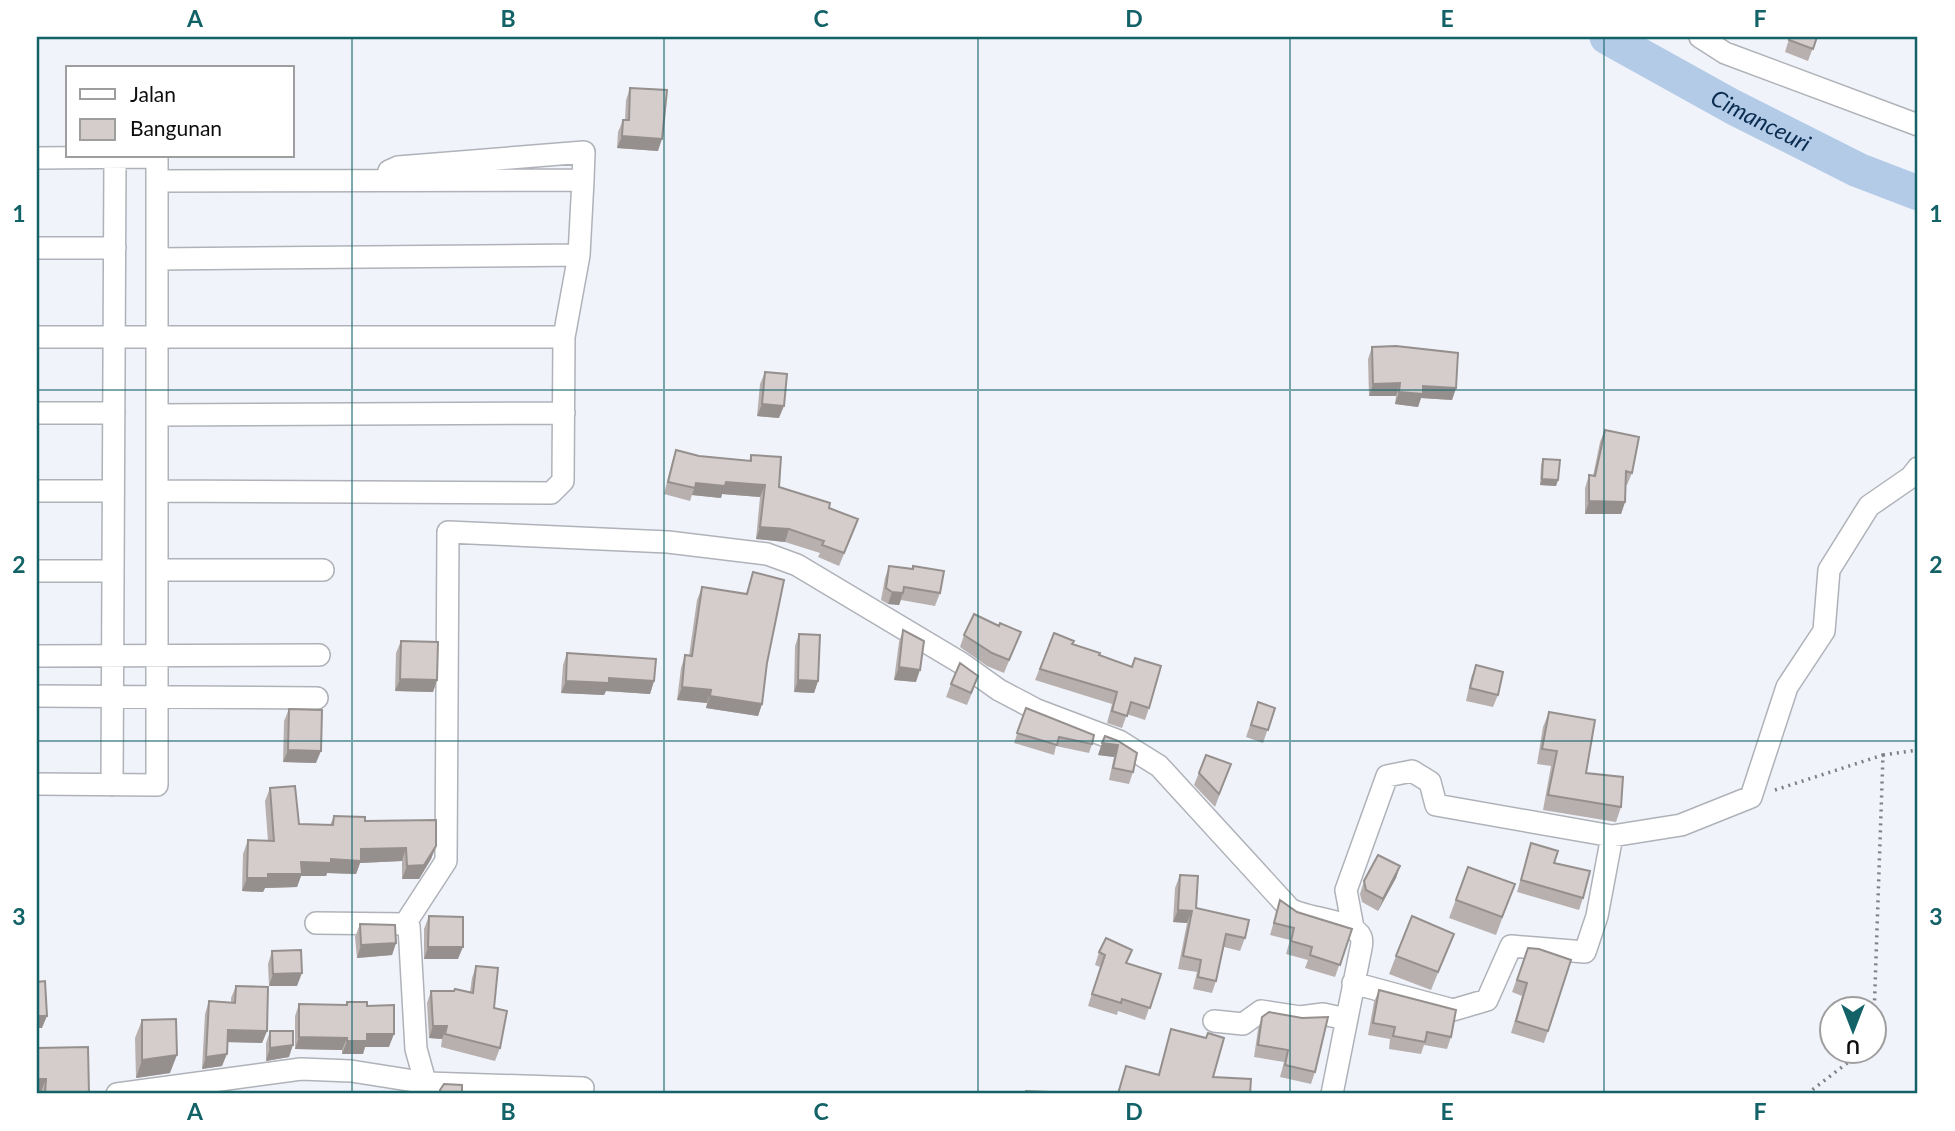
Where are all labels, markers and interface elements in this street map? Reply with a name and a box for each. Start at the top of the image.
text: A [186,4,204,32]
text: B [500,4,516,32]
text: C [813,4,829,32]
text: D [1125,4,1143,32]
text: E [1440,4,1454,32]
text: F [1753,4,1767,32]
legend [66,66,294,158]
text: Jalan [130,81,176,106]
water label: Cimanceuri [1706,83,1816,157]
text: Bangunan [130,115,222,140]
text: 1 [12,199,26,227]
text: 1 [1929,199,1943,227]
text: 2 [12,550,26,578]
text: 2 [1929,550,1943,578]
text: 3 [12,902,26,930]
text: 3 [1929,902,1943,930]
north arrow [1818,995,1888,1064]
text: U [1846,1036,1860,1059]
text: A [186,1097,204,1125]
text: B [500,1097,516,1125]
text: C [813,1097,829,1125]
text: D [1125,1097,1143,1125]
text: E [1440,1097,1454,1125]
text: F [1753,1097,1767,1125]

